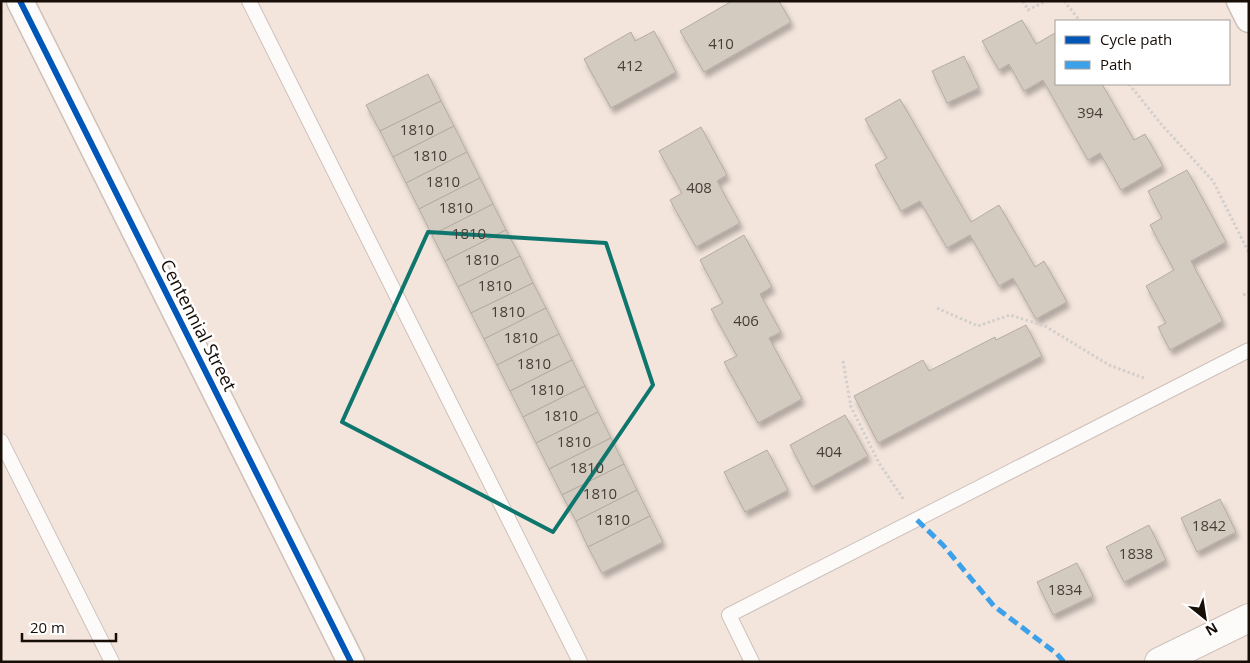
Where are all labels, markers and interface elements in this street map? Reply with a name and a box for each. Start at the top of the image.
legend [1055,20,1230,85]
text: Cycle path [1100,29,1172,49]
house number: 410 [708,33,734,53]
text: Path [1100,54,1132,74]
house number: 412 [617,55,643,75]
house number: 394 [1077,102,1103,122]
house number: 1810 [400,119,434,139]
house number: 1810 [413,145,447,165]
house number: 1810 [426,171,460,191]
house number: 408 [686,177,712,197]
house number: 1810 [439,197,473,217]
house number: 1810 [452,223,486,243]
house number: 1810 [465,249,499,269]
street label: Centennial Street [155,255,243,395]
house number: 1810 [478,275,512,295]
house number: 1810 [491,301,525,321]
house number: 406 [733,310,759,330]
house number: 1810 [504,327,538,347]
house number: 1810 [517,353,551,373]
house number: 1810 [530,379,564,399]
house number: 1810 [544,405,578,425]
house number: 1810 [557,431,591,451]
house number: 404 [816,441,842,461]
house number: 1810 [570,457,604,477]
house number: 1810 [583,483,617,503]
house number: 1810 [596,509,630,529]
house number: 1842 [1192,515,1226,535]
house number: 1838 [1119,543,1153,563]
house number: 1834 [1048,579,1083,599]
north arrow [1180,593,1230,643]
scale bar [22,610,116,642]
text: 20 m [30,617,65,637]
text: N [1202,619,1221,641]

